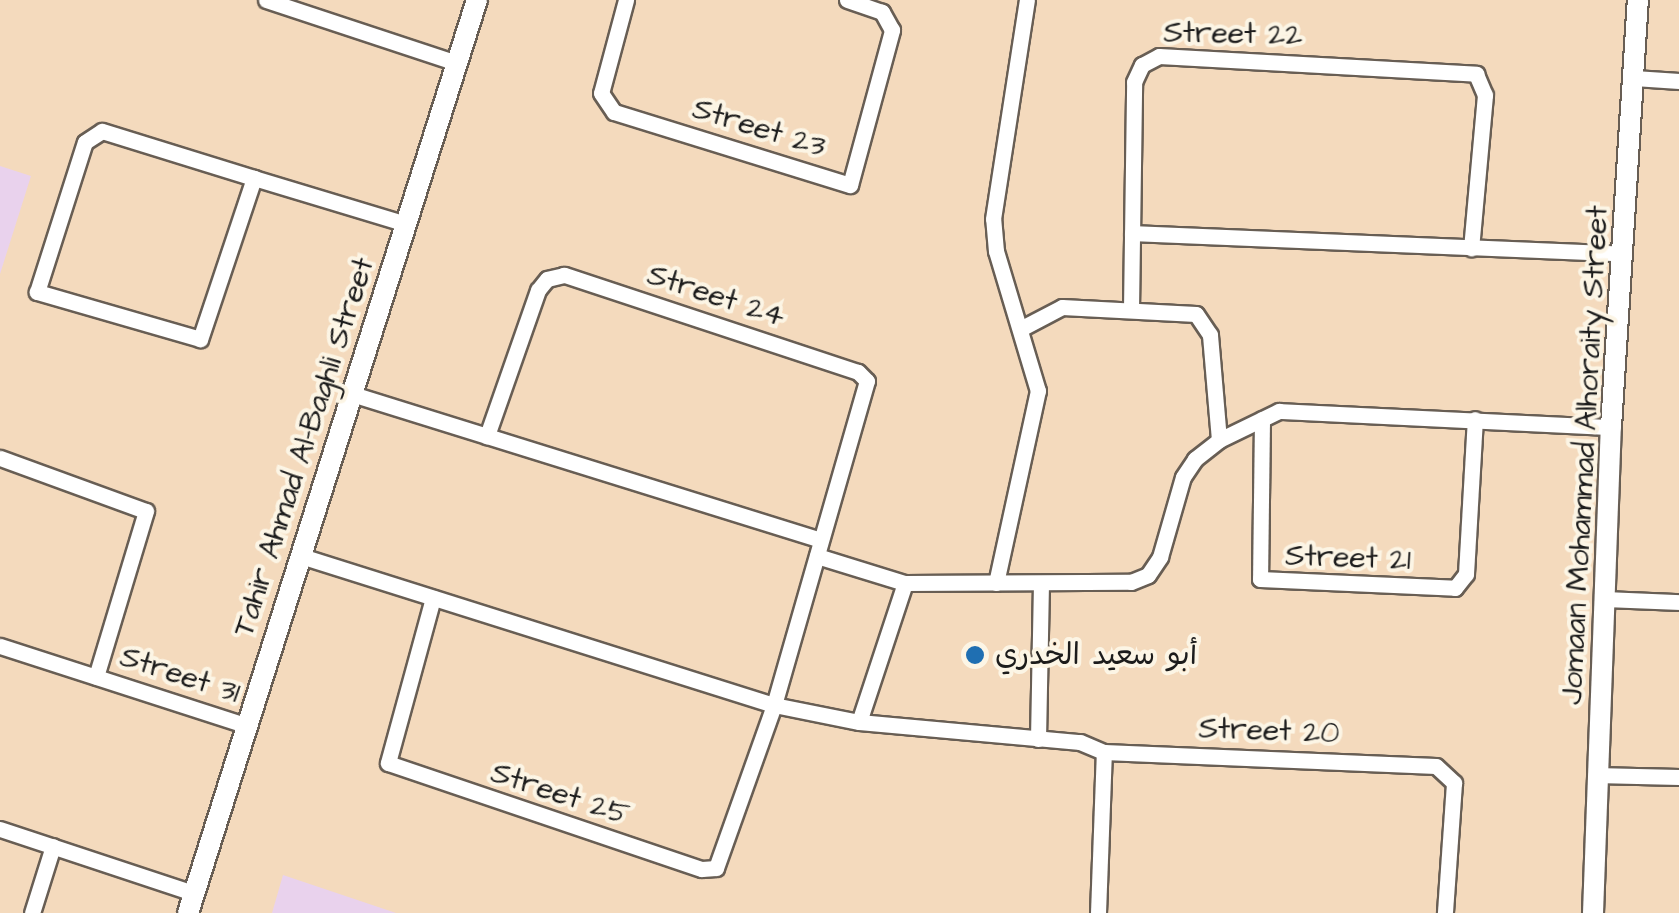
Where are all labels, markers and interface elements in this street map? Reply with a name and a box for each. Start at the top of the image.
street label: Street 22 [1163,15,1303,53]
street label: Street 23 [688,91,830,165]
street label: Jomaan Mohammad Alhoraity Street [1554,204,1616,706]
street label: Tahir Ahmad Al-Baghli Street [226,253,382,641]
street label: Street 24 [643,257,789,335]
street label: Street 21 [1285,538,1411,578]
place label: أبو سعيد الخدري [995,637,1197,673]
street label: Street 31 [116,639,244,711]
marker: أبو سعيد الخدري [964,644,986,666]
street label: Street 20 [1198,711,1340,751]
street label: Street 25 [486,755,634,833]

